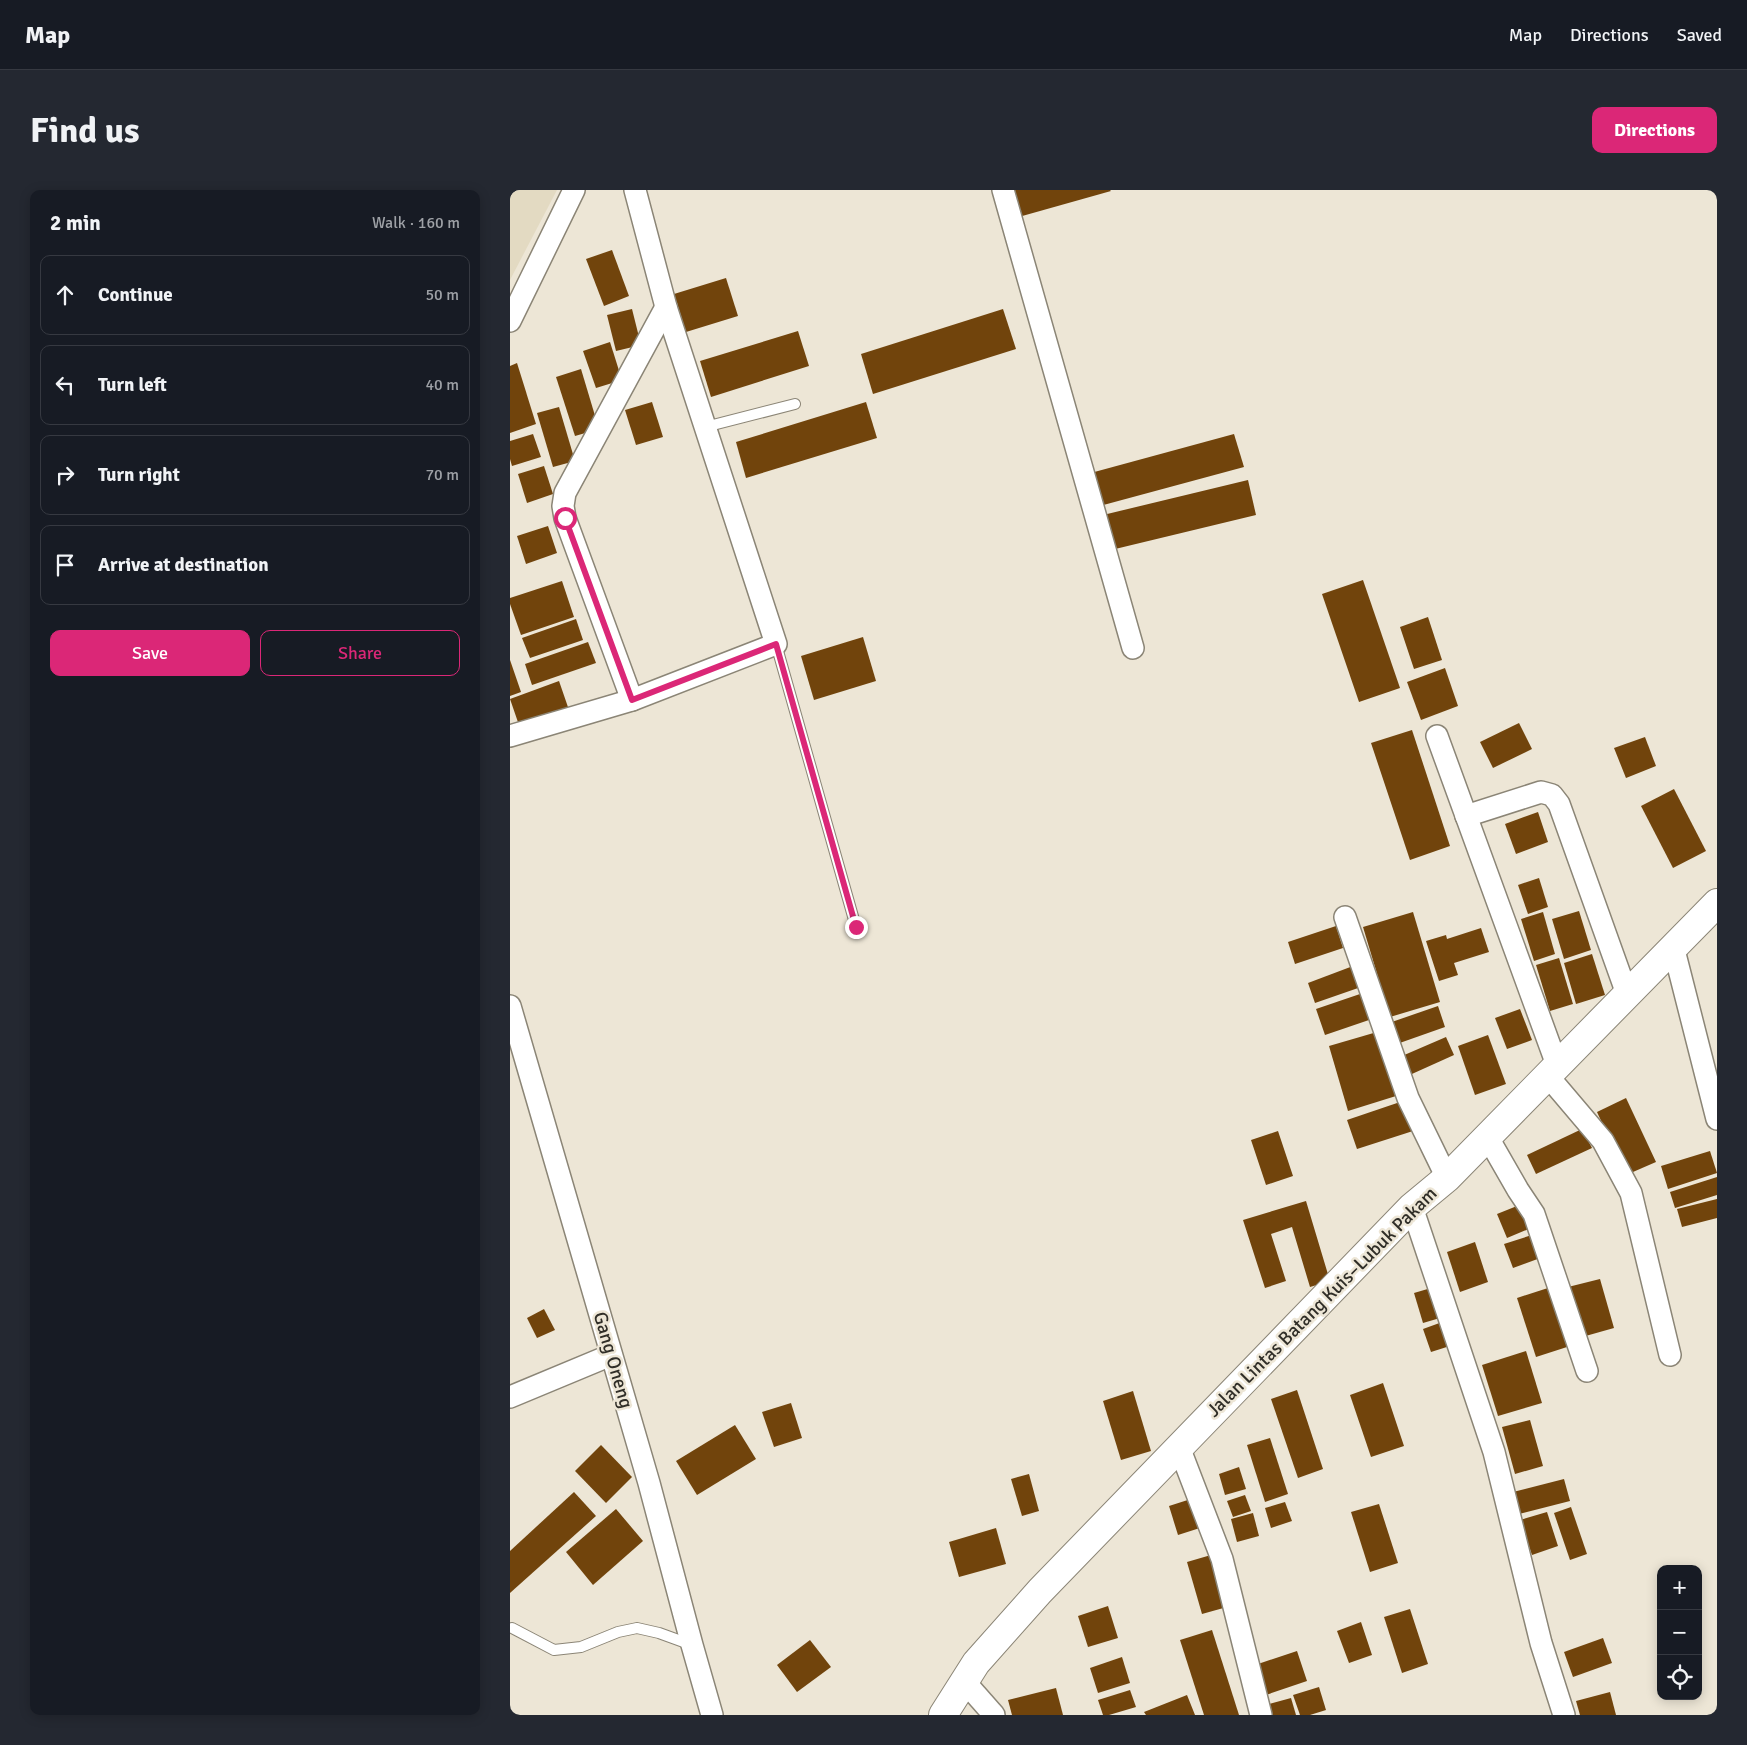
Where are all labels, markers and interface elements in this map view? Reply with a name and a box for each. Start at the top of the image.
text: Map [25,20,70,50]
text: Map [1509,24,1542,46]
text: Directions [1570,24,1649,46]
text: Saved [1677,24,1722,46]
button: Directions [1592,107,1717,153]
text: Find us [30,109,140,152]
text: 2 min [50,210,101,236]
text: Walk · 160 m [372,213,460,233]
icon: ahead [51,281,79,309]
text: Continue [98,283,173,307]
text: 50 m [425,285,459,305]
icon: left [51,371,79,399]
text: Turn left [98,373,167,397]
text: 40 m [425,375,459,395]
icon: right [51,461,79,489]
text: Turn right [98,463,180,487]
text: 70 m [425,465,459,485]
route start [554,507,577,530]
icon: arrive [51,551,79,579]
text: Arrive at destination [98,553,269,577]
button: Save [50,630,250,676]
button: Share [260,630,460,676]
route end [845,916,868,939]
street label: Jalan Lintas Batang Kuis–Lubuk Pakam [1202,1182,1442,1422]
street label: Gang Oneng [588,1309,638,1411]
map controls [1657,1565,1702,1700]
button: + [1657,1565,1702,1610]
button: − [1657,1610,1702,1655]
button: locate [1657,1655,1702,1700]

